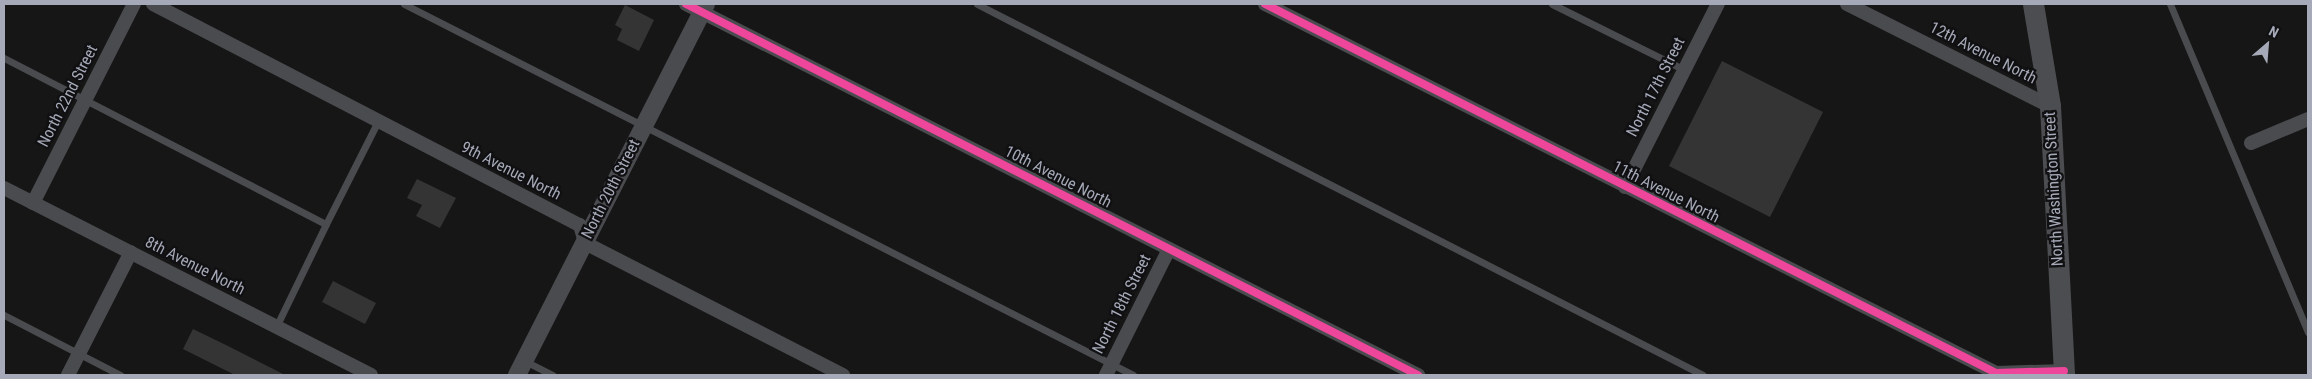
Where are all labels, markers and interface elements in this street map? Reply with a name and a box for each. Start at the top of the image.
street label: 12th Avenue North [1926,18,2040,88]
north arrow [2242,20,2292,70]
text: N [2266,23,2281,41]
street label: North 17th Street [1623,34,1689,140]
street label: North 22nd Street [34,42,102,150]
street label: North Washington Street [2040,111,2068,267]
street label: North 20th Street [578,136,644,242]
street label: 9th Avenue North [458,138,564,204]
street label: 10th Avenue North [1001,142,1115,212]
street label: 11th Avenue North [1609,157,1723,227]
street label: 8th Avenue North [142,233,248,299]
street label: North 18th Street [1089,251,1155,357]

